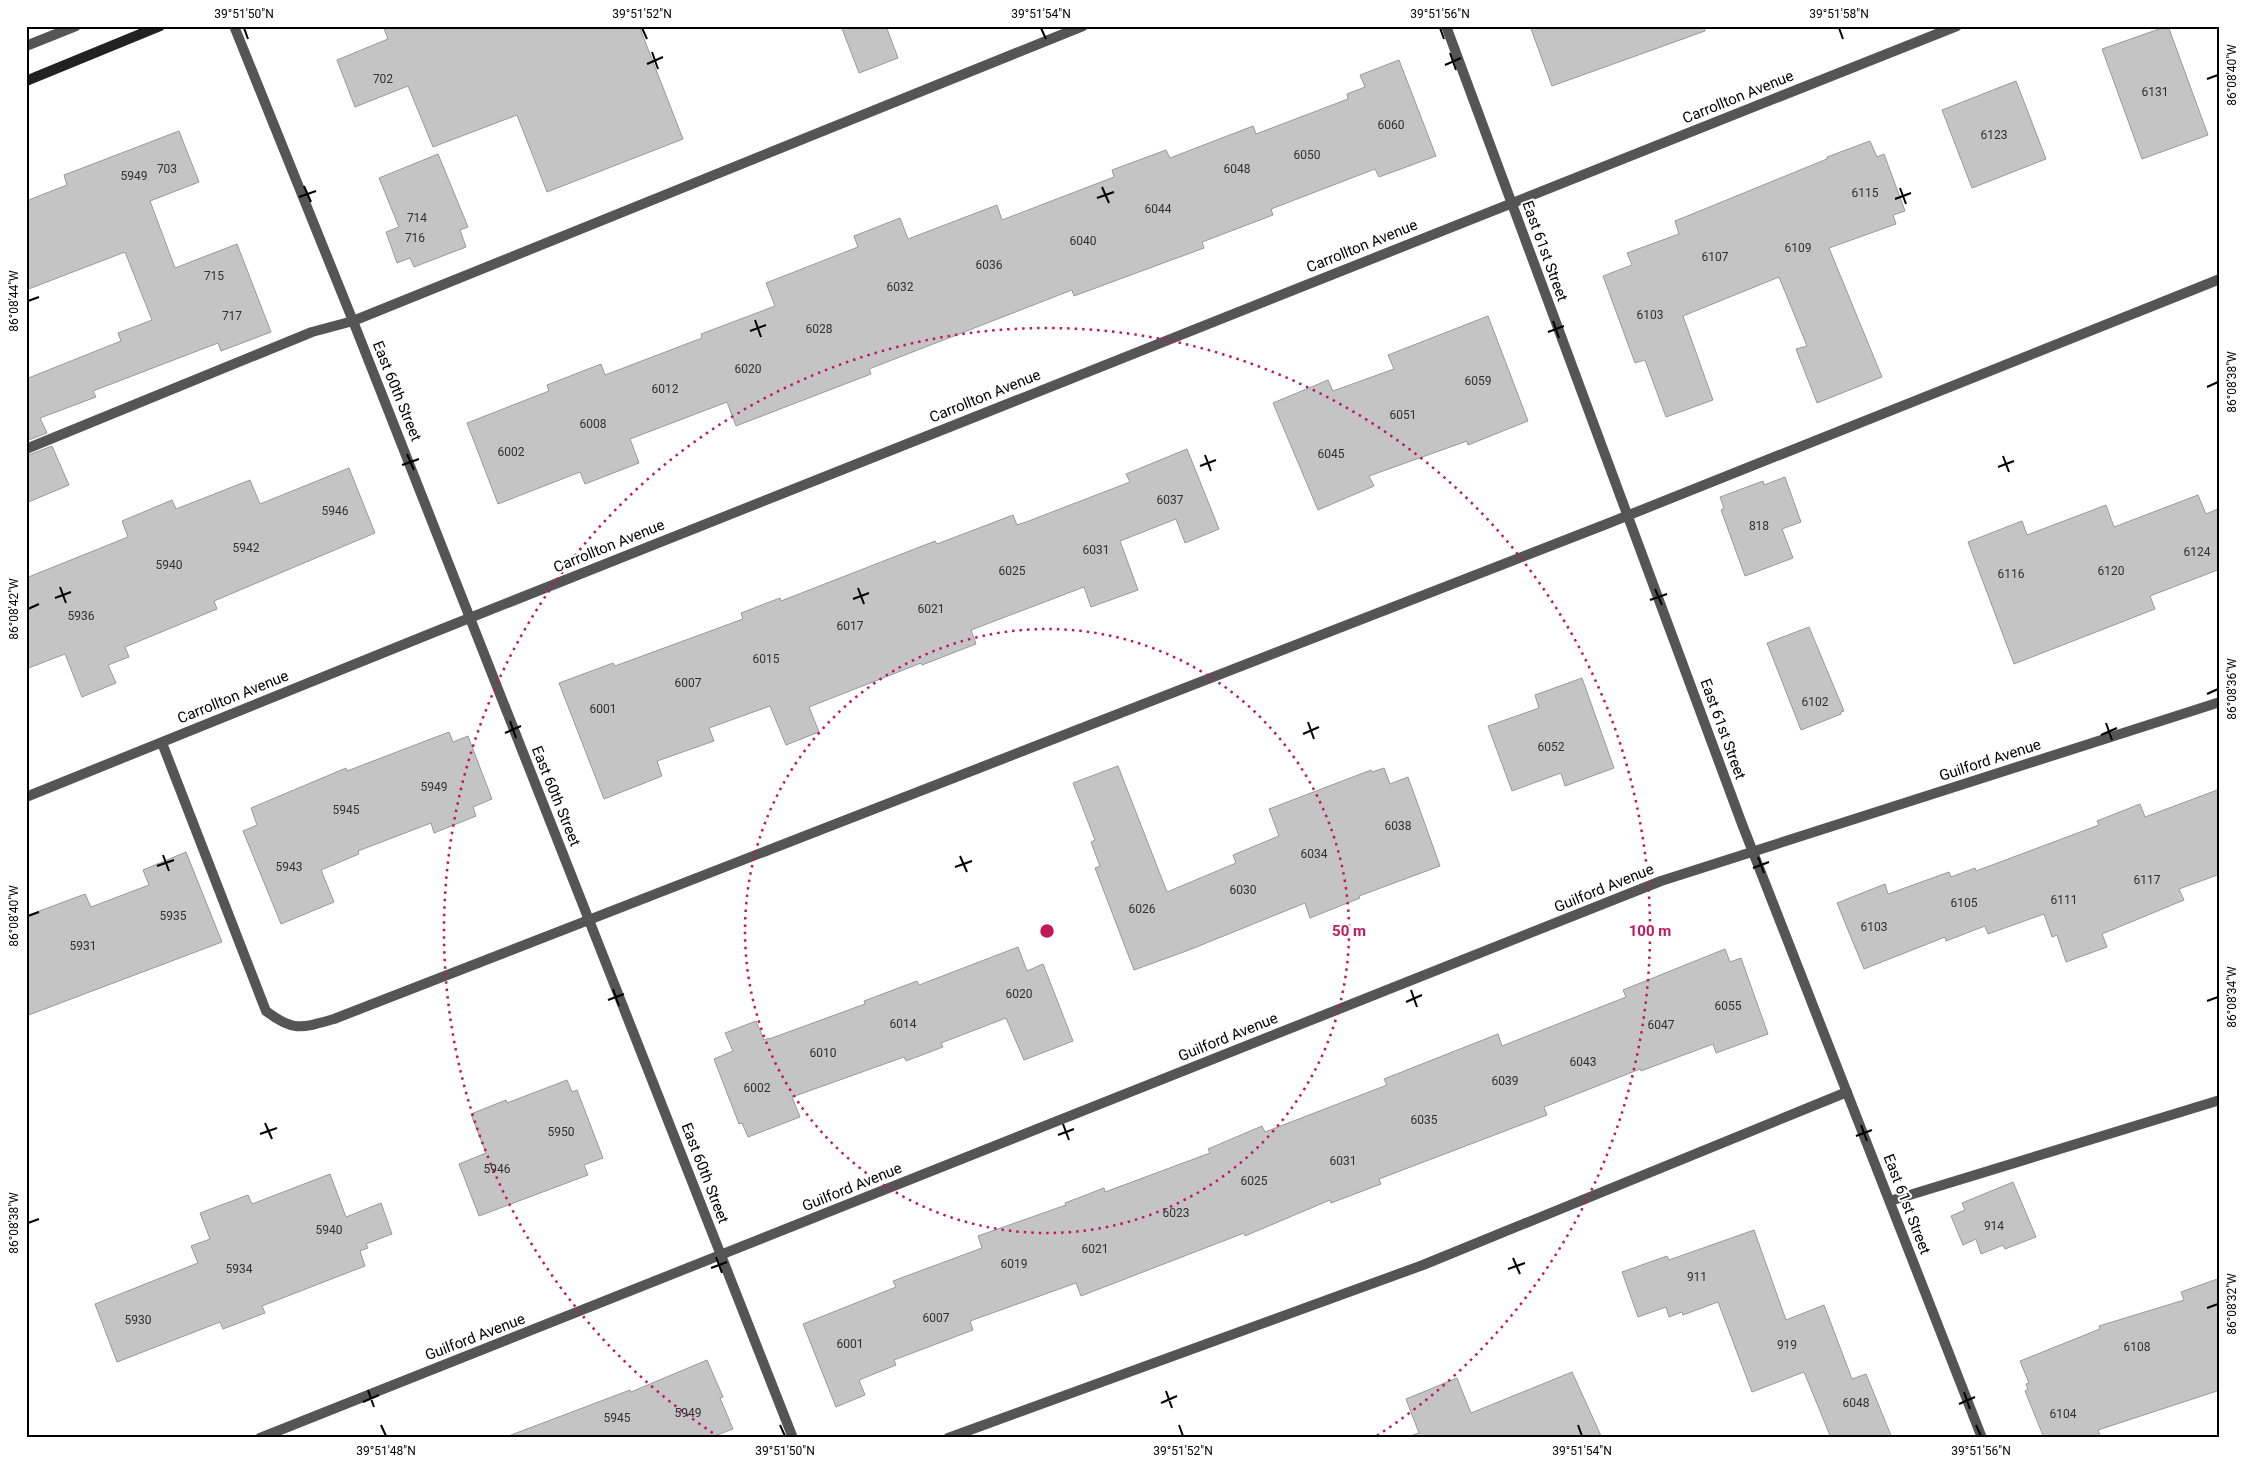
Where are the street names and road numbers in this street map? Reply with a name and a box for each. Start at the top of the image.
street label: Carrollton Avenue [1680,67,1796,127]
street label: East 61st Street [1518,198,1572,304]
street label: Carrollton Avenue [1304,216,1420,276]
street label: East 60th Street [369,338,425,444]
street label: Carrollton Avenue [927,366,1043,426]
street label: Carrollton Avenue [551,516,667,576]
street label: Carrollton Avenue [175,667,291,727]
street label: East 61st Street [1696,676,1750,782]
street label: Guilford Avenue [1937,735,2043,785]
street label: East 60th Street [528,743,584,849]
street label: Guilford Avenue [1552,860,1656,916]
street label: Guilford Avenue [1176,1009,1280,1065]
street label: East 60th Street [678,1120,732,1226]
street label: East 61st Street [1880,1151,1934,1257]
street label: Guilford Avenue [800,1159,904,1215]
street label: Guilford Avenue [422,1310,528,1364]

